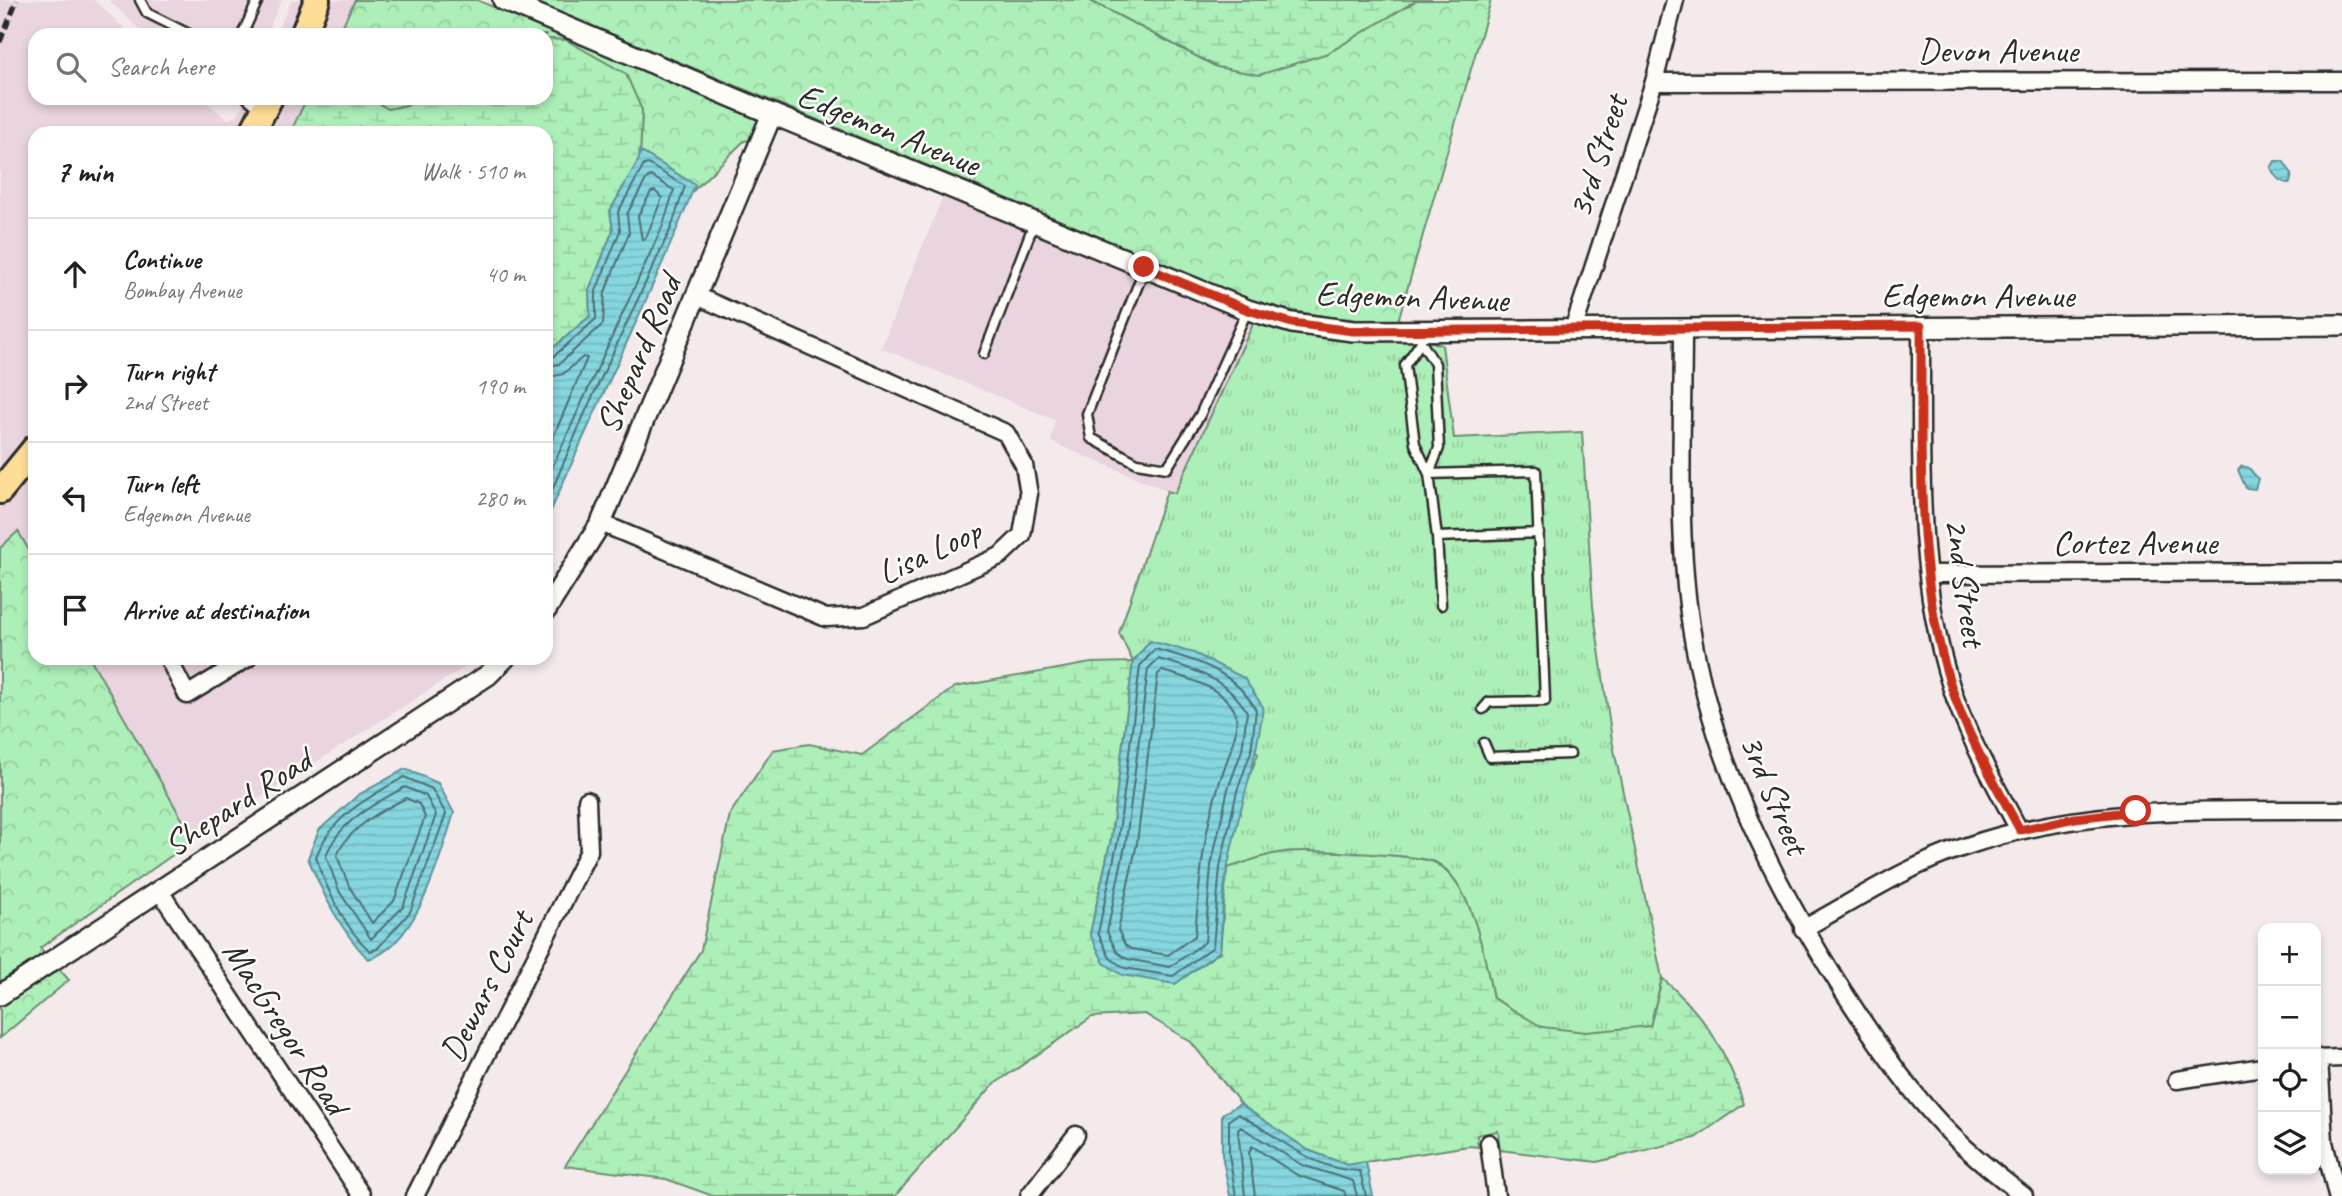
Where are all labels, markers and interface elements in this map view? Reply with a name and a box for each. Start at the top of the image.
search box [28,28,553,105]
street label: Devon Avenue [1918,28,2081,73]
icon: search [52,48,90,86]
text: Search here [108,50,214,83]
street label: Edgemon Avenue [791,72,989,187]
street label: 3rd Street [1557,86,1639,223]
text: 7 min [56,153,113,191]
text: Walk · 510 m [421,157,525,186]
text: Continue [123,243,201,276]
route end [1128,251,1159,282]
icon: ahead [56,255,94,293]
text: 40 m [486,260,525,289]
street label: Shepard Road [585,264,694,440]
street label: Edgemon Avenue [1315,271,1512,322]
street label: Edgemon Avenue [1882,273,2077,318]
text: Bombay Avenue [123,276,241,305]
text: Turn right [123,355,214,388]
icon: right [56,367,94,405]
text: 190 m [476,372,525,401]
text: 2nd Street [123,388,208,417]
text: Turn left [123,467,198,500]
icon: left [56,479,94,517]
text: 280 m [476,484,525,513]
text: Edgemon Avenue [123,500,250,529]
street label: Lisa Loop [870,507,990,595]
street label: 2nd Street [1934,515,1997,653]
street label: Cortez Avenue [2053,520,2220,565]
icon: arrive [56,591,94,629]
text: Arrive at destination [123,594,309,627]
street label: 3rd Street [1729,727,1821,864]
street label: Shepard Road [155,735,324,867]
route start [2120,795,2151,826]
street label: Dewars Court [429,900,545,1069]
map controls [2258,923,2321,1175]
button: + [2258,923,2321,986]
street label: MacGregor Road [213,932,361,1127]
button: − [2258,986,2321,1049]
button: locate [2258,1049,2321,1112]
button: layers [2258,1112,2321,1175]

